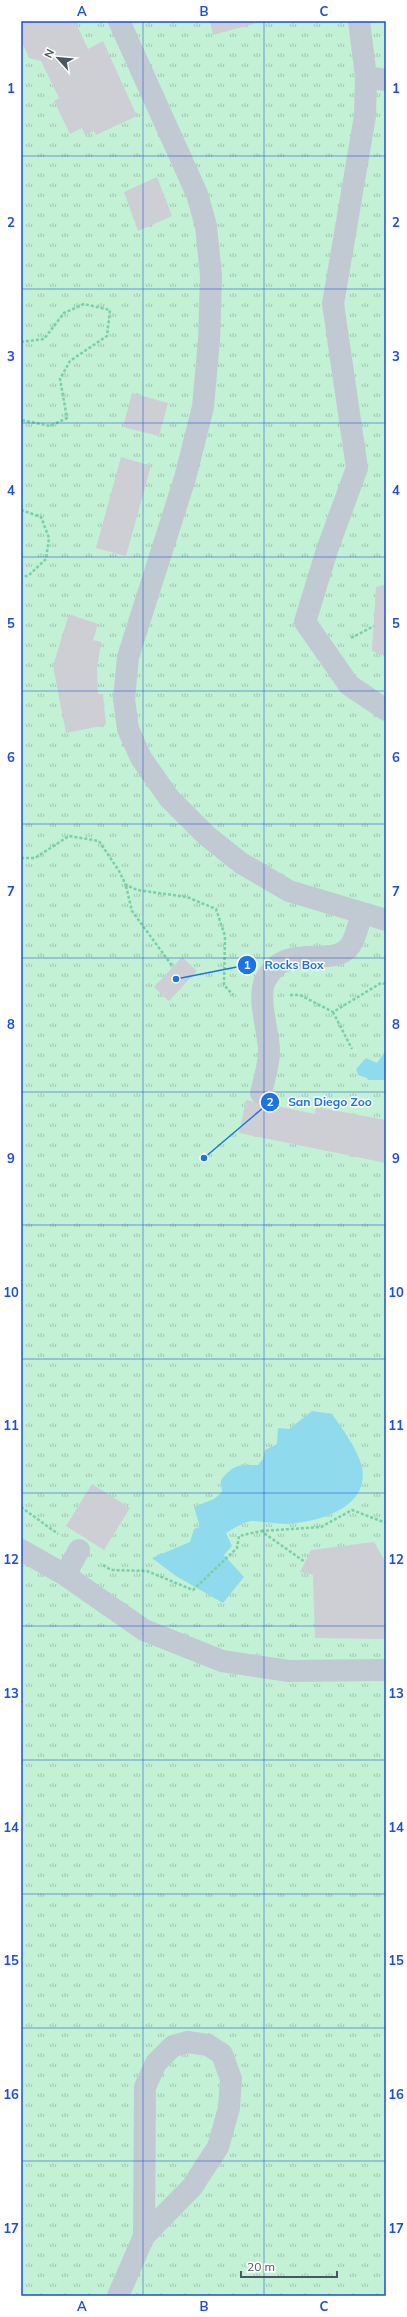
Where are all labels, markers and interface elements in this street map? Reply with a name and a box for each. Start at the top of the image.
text: A [77,3,87,19]
text: B [200,3,209,19]
text: C [320,3,329,19]
north arrow [38,38,78,78]
text: N [41,47,57,60]
text: 1 [7,80,15,96]
text: 1 [392,80,400,96]
text: 2 [7,214,15,230]
text: 2 [392,214,400,230]
text: 3 [7,348,15,364]
text: 3 [392,348,400,364]
text: 4 [7,482,15,498]
text: 4 [392,482,400,498]
text: 5 [7,615,15,631]
text: 5 [392,615,400,631]
text: 6 [7,749,15,765]
text: 6 [392,749,400,765]
text: 7 [7,883,15,899]
text: 7 [392,883,400,899]
callout: Rocks Box [237,953,332,977]
text: 1 [243,957,251,972]
text: Rocks Box [264,957,324,972]
text: 8 [7,1016,15,1032]
text: 8 [392,1016,400,1032]
callout: San Diego Zoo [260,1090,380,1114]
text: 2 [266,1094,274,1109]
text: San Diego Zoo [288,1094,372,1109]
text: 9 [7,1150,15,1166]
text: 9 [392,1150,400,1166]
text: 10 [3,1284,19,1300]
text: 10 [388,1284,404,1300]
text: 11 [3,1417,19,1433]
text: 11 [388,1417,404,1433]
text: 12 [3,1551,19,1567]
text: 12 [388,1551,404,1567]
text: 13 [3,1685,19,1701]
text: 13 [388,1685,404,1701]
text: 14 [3,1819,19,1835]
text: 14 [388,1819,404,1835]
text: 15 [3,1952,19,1968]
text: 15 [388,1952,404,1968]
text: 16 [3,2086,19,2102]
text: 16 [388,2086,404,2102]
text: 17 [3,2220,19,2236]
text: 17 [388,2220,404,2236]
scale bar [241,2253,337,2279]
text: 20 m [247,2259,275,2274]
text: A [77,2298,87,2314]
text: B [200,2298,209,2314]
text: C [320,2298,329,2314]

